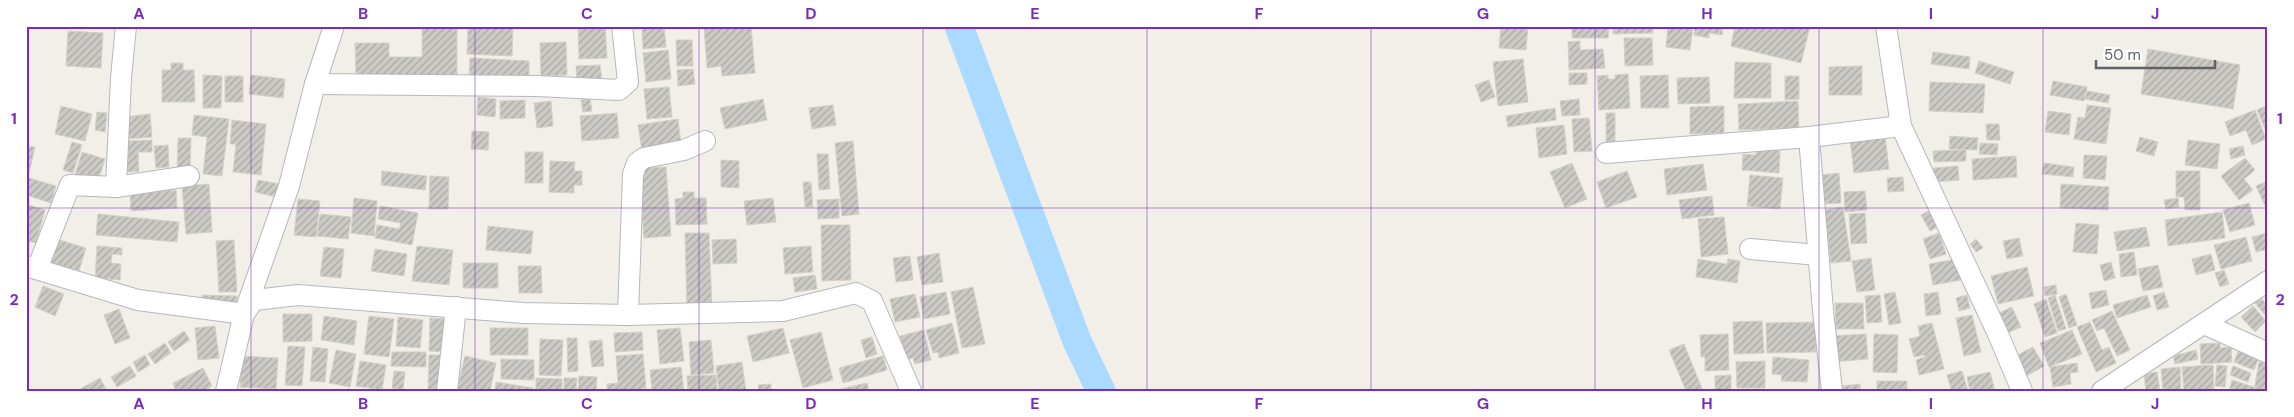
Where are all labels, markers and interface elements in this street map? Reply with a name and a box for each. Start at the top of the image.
text: A [133,3,145,24]
text: B [358,3,368,24]
text: C [581,3,593,24]
text: D [805,3,817,24]
text: E [1030,3,1040,24]
text: F [1255,3,1264,24]
text: G [1477,3,1489,24]
text: H [1701,3,1713,24]
text: I [1929,3,1933,24]
text: J [2151,3,2159,24]
scale bar [2096,38,2215,70]
text: 50 m [2104,45,2141,65]
text: 1 [11,108,17,129]
text: 1 [2277,108,2283,129]
text: 2 [9,289,19,310]
text: 2 [2275,289,2285,310]
text: A [133,393,145,414]
text: B [358,393,368,414]
text: C [581,393,593,414]
text: D [805,393,817,414]
text: E [1030,393,1040,414]
text: F [1255,393,1264,414]
text: G [1477,393,1489,414]
text: H [1701,393,1713,414]
text: I [1929,393,1933,414]
text: J [2151,393,2159,414]

